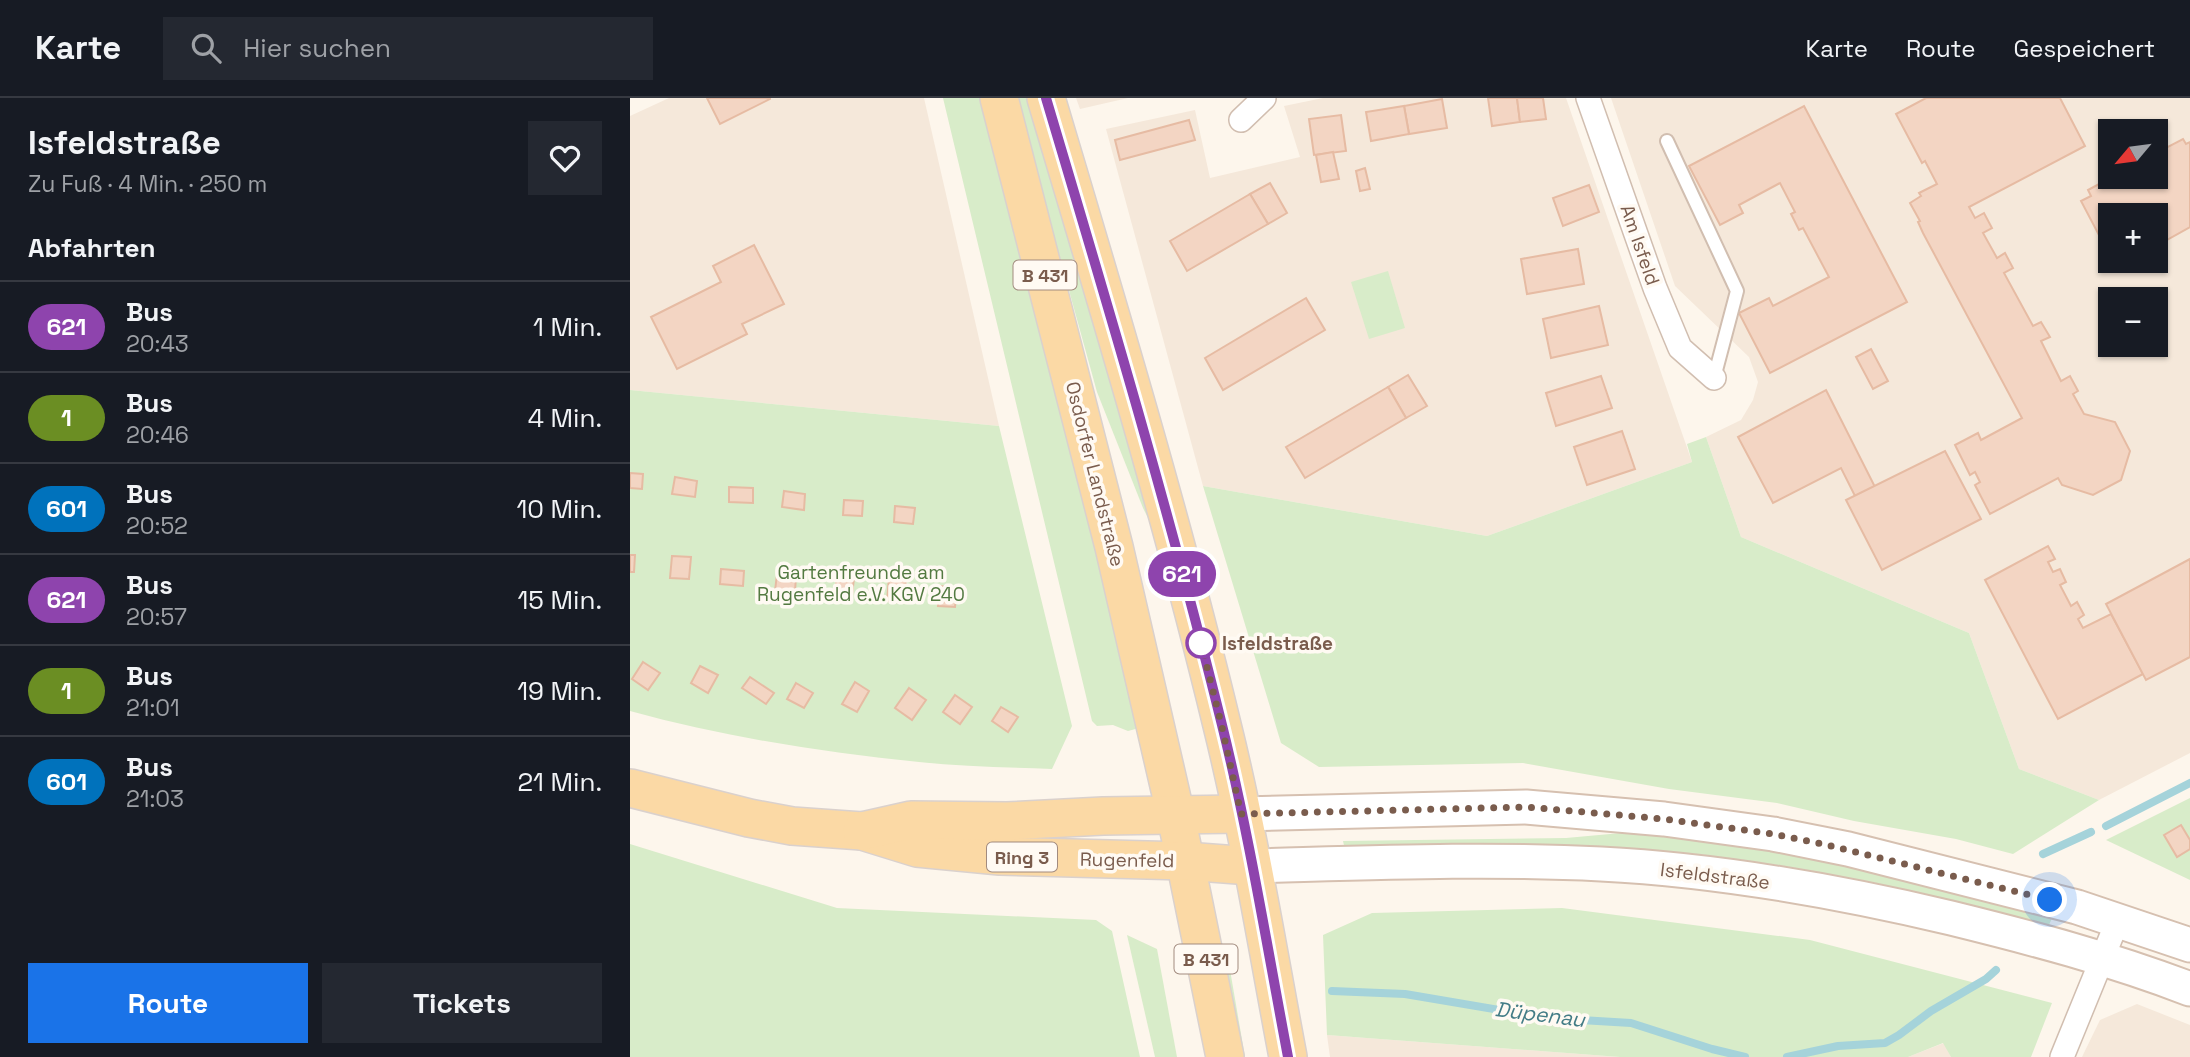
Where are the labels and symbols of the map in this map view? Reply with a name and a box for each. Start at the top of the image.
north arrow [2098,119,2168,189]
street label: Am Isfeld [1615,201,1665,289]
road number: B 431 [1014,260,1076,290]
street label: Osdorfer Landstraße [1060,379,1130,569]
line badge: 621 [1142,551,1222,597]
park label: Gartenfreunde am Rugenfeld e.V. KGV 240 [757,560,965,607]
marker: Isfeldstraße [1186,628,1216,658]
place label: Isfeldstraße [1222,631,1333,656]
road number: Ring 3 [987,842,1057,872]
street label: Rugenfeld [1080,847,1174,873]
street label: Isfeldstraße [1659,857,1771,895]
your location [2032,882,2067,917]
road number: B 431 [1174,944,1238,974]
water label: Düpenau [1494,995,1588,1033]

